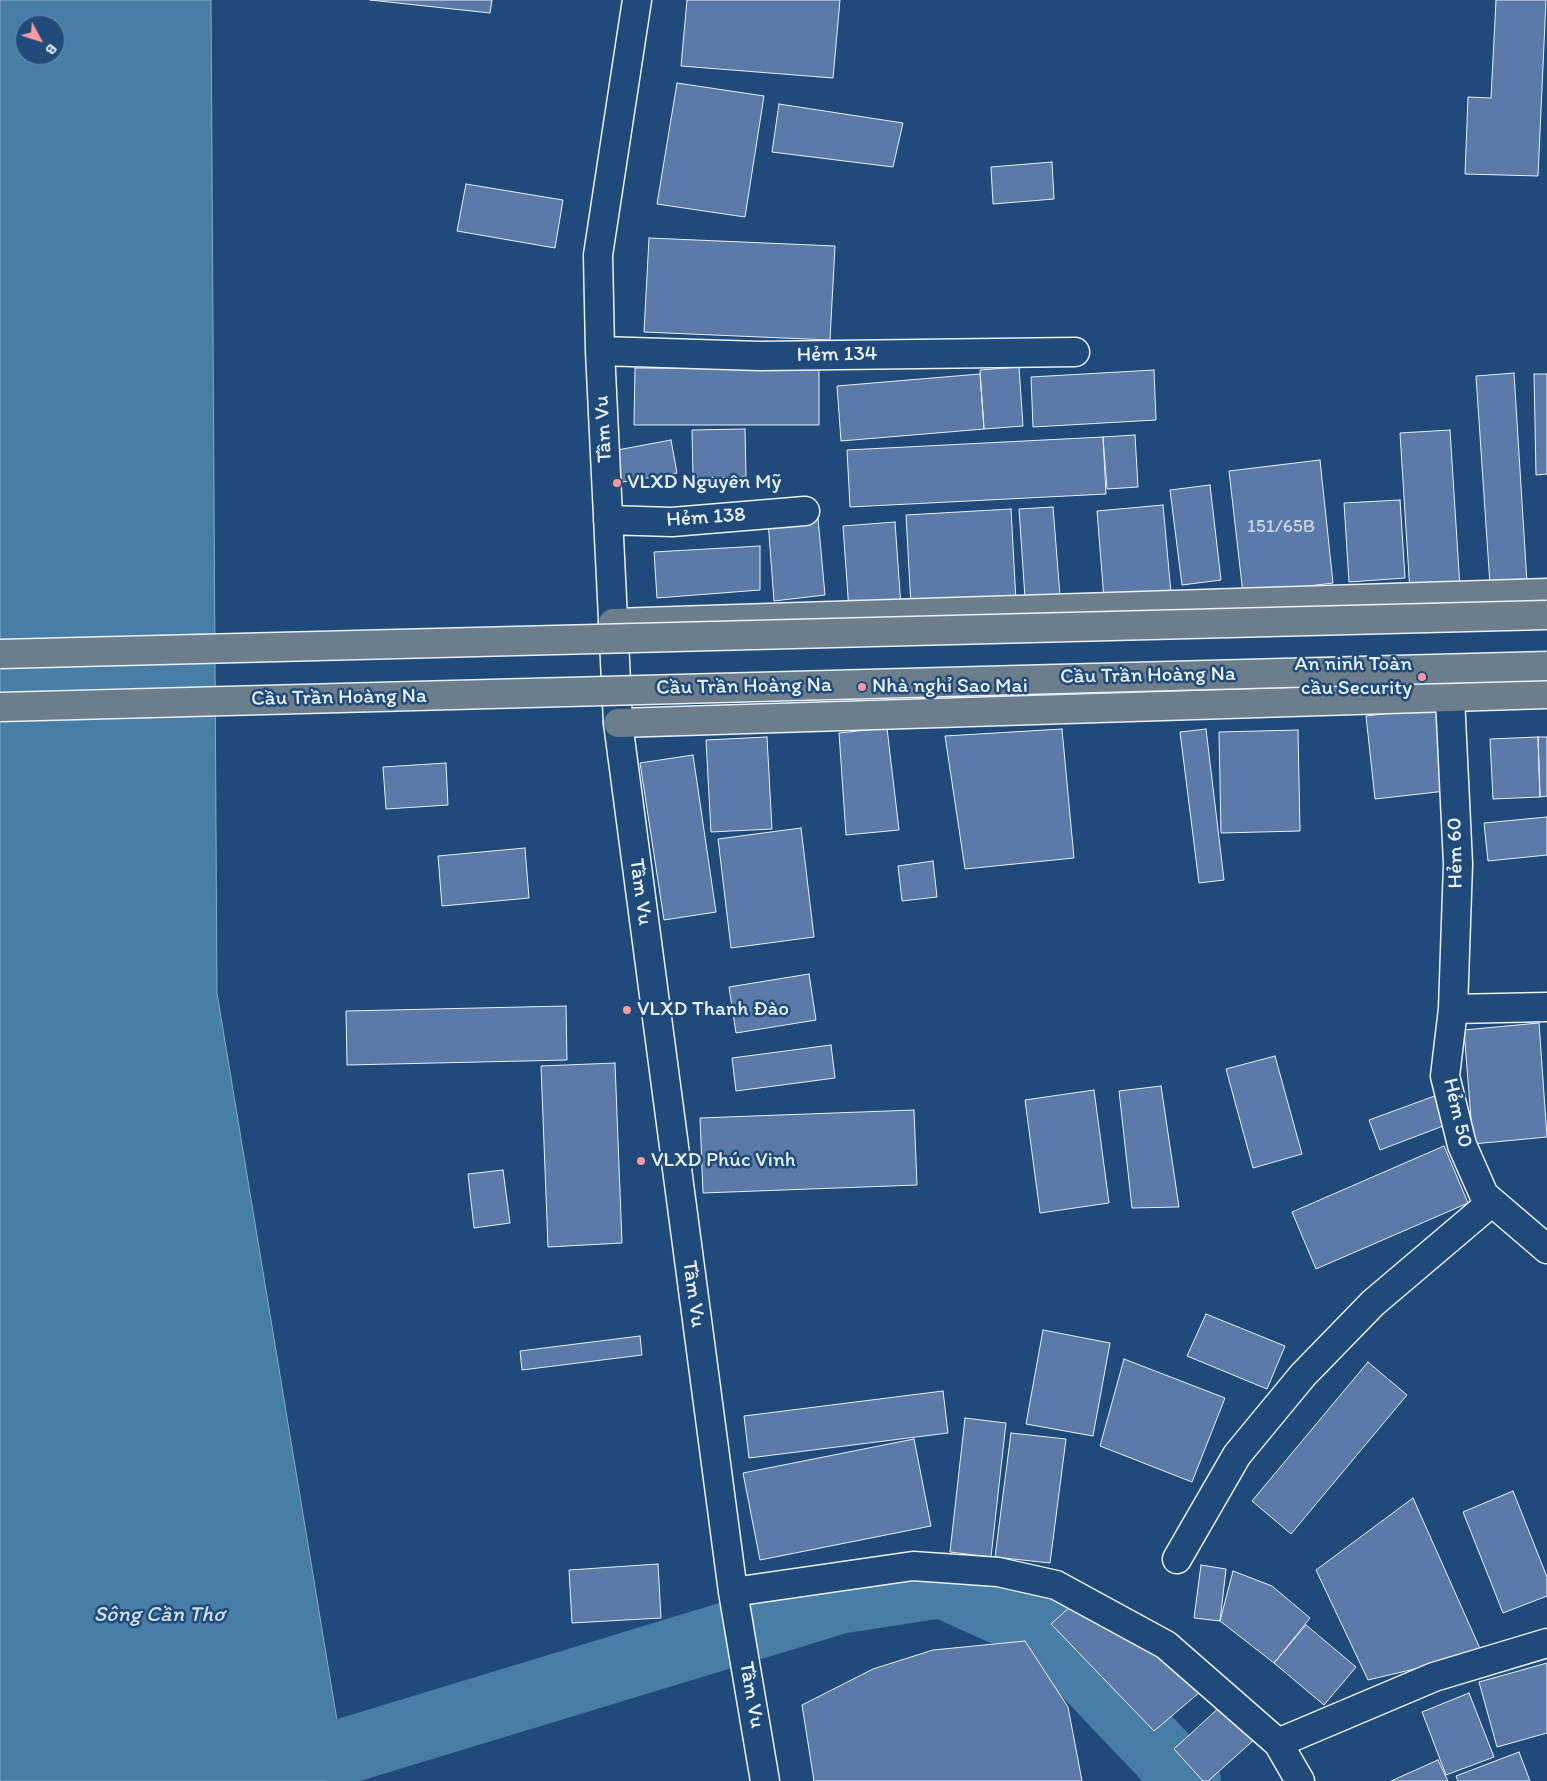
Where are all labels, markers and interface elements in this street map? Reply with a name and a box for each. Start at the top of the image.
north arrow [15,15,65,65]
text: B [42,40,61,58]
street label: Hẻm 134 [796,342,878,368]
street label: Tầm Vu [590,395,618,463]
place label: VLXD Nguyên Mỹ [627,470,781,496]
marker: VLXD Nguyên Mỹ [611,477,623,489]
street label: Hẻm 138 [665,503,747,533]
house number: 151/65B [1247,516,1315,538]
place label: An ninh Toàn cầu Security [1294,652,1412,702]
street label: Cầu Trần Hoàng Na [1060,662,1236,690]
marker: An ninh Toàn cầu Security [1416,671,1428,683]
street label: Cầu Trần Hoàng Na [656,673,832,701]
place label: Nhà nghỉ Sao Mai [872,674,1028,700]
marker: Nhà nghỉ Sao Mai [856,681,868,693]
street label: Cầu Trần Hoàng Na [251,684,427,712]
street label: Hẻm 60 [1443,817,1469,889]
street label: Tầm Vu [623,857,657,927]
place label: VLXD Thanh Đào [637,997,789,1023]
marker: VLXD Thanh Đào [621,1004,633,1016]
street label: Hẻm 50 [1437,1076,1477,1150]
place label: VLXD Phúc Vinh [651,1148,796,1174]
marker: VLXD Phúc Vinh [635,1155,647,1167]
street label: Tầm Vu [676,1259,710,1329]
water label: Sông Cần Thơ [94,1602,224,1628]
street label: Tầm Vu [733,1660,769,1730]

